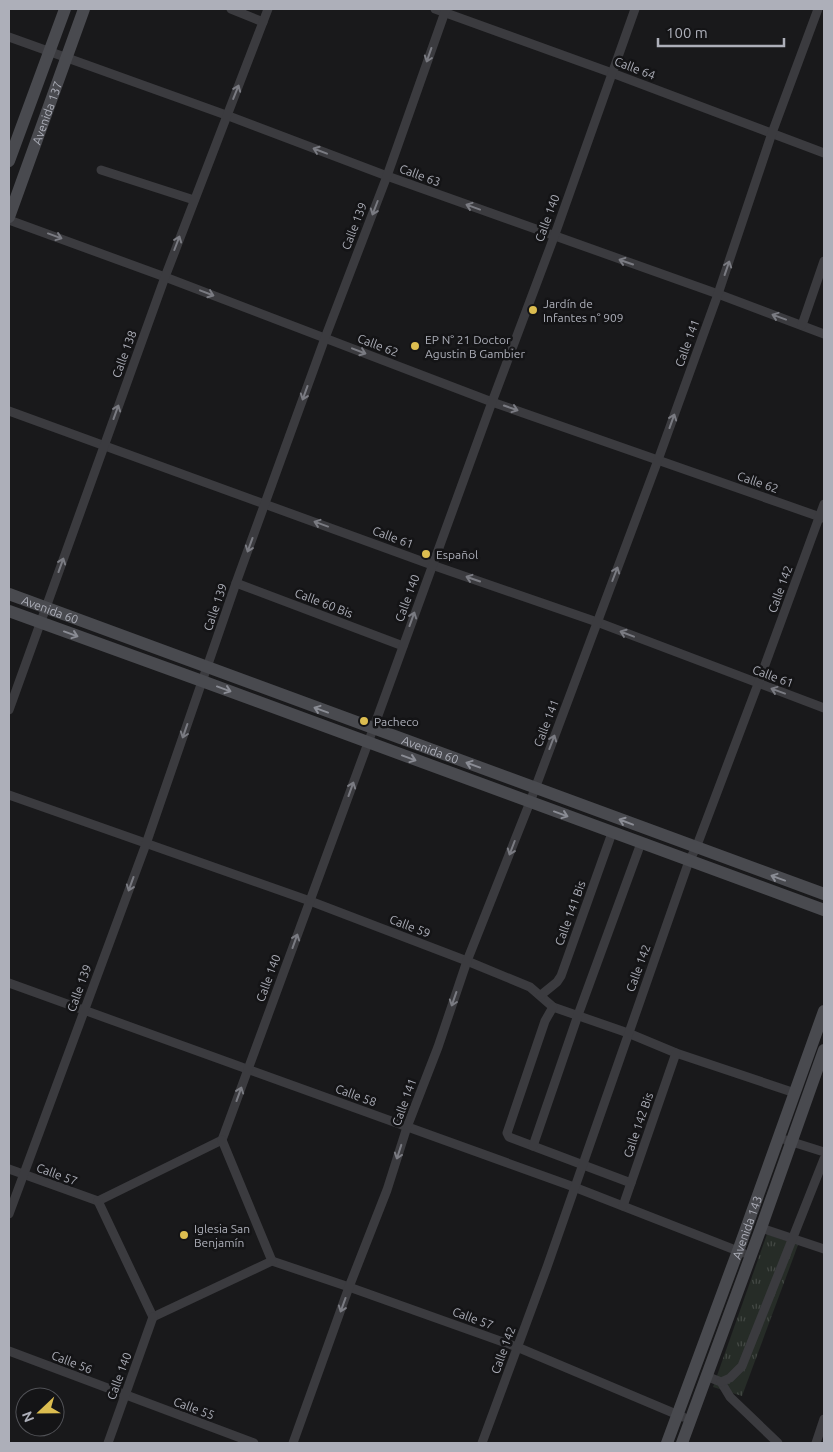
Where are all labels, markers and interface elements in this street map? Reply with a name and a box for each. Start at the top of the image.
scale bar [658,15,784,47]
text: 100 m [666,24,708,41]
one-way arrow [424,46,433,62]
street label: Calle 64 [613,54,657,82]
street label: Avenida 137 [29,79,64,146]
one-way arrow [231,85,241,100]
one-way arrow [313,146,328,155]
street label: Calle 63 [398,162,442,188]
street label: Calle 140 [532,192,562,243]
one-way arrow [370,200,379,215]
street label: Calle 139 [339,201,369,251]
one-way arrow [465,202,481,211]
one-way arrow [46,232,62,241]
one-way arrow [174,236,183,251]
one-way arrow [618,257,634,266]
one-way arrow [722,260,732,276]
one-way arrow [199,289,214,298]
place label: Jardín de Infantes n° 909 [543,297,624,324]
marker: Jardín de Infantes n° 909 [527,304,539,316]
one-way arrow [771,312,787,321]
street label: Calle 141 [672,318,702,368]
street label: Calle 138 [109,328,139,379]
street label: Calle 62 [356,331,400,359]
place label: EP N° 21 Doctor Agustin B Gambier [425,333,525,360]
marker: EP N° 21 Doctor Agustin B Gambier [409,340,421,352]
one-way arrow [351,347,366,356]
one-way arrow [300,384,309,400]
one-way arrow [502,404,518,413]
one-way arrow [112,405,121,421]
one-way arrow [668,414,677,429]
street label: Calle 62 [736,469,780,495]
one-way arrow [313,519,329,528]
street label: Calle 61 [371,524,415,550]
one-way arrow [245,537,254,553]
marker: Español [420,548,432,560]
place label: Español [436,548,478,561]
one-way arrow [57,558,66,574]
street label: Calle 142 [765,564,795,614]
one-way arrow [611,566,620,582]
street label: Calle 140 [392,572,422,623]
one-way arrow [466,574,482,584]
street label: Calle 139 [201,581,229,633]
street label: Calle 60 Bis [293,586,355,620]
street label: Avenida 60 [20,593,81,626]
one-way arrow [408,612,417,628]
one-way arrow [619,629,635,638]
one-way arrow [63,630,78,639]
street label: Calle 61 [751,663,795,689]
one-way arrow [216,685,231,694]
one-way arrow [771,686,787,695]
street label: Calle 141 [531,698,561,748]
one-way arrow [313,704,329,714]
marker: Pacheco [358,715,370,727]
place label: Pacheco [374,715,419,728]
one-way arrow [180,722,189,738]
street label: Avenida 60 [400,733,461,766]
one-way arrow [548,735,557,750]
one-way arrow [401,754,416,763]
one-way arrow [466,760,482,769]
one-way arrow [347,782,356,797]
one-way arrow [553,810,569,819]
one-way arrow [619,817,634,826]
one-way arrow [507,840,516,855]
one-way arrow [771,873,787,882]
one-way arrow [126,876,135,891]
street label: Calle 141 Bis [552,879,588,947]
street label: Calle 59 [388,912,432,940]
one-way arrow [291,934,300,949]
street label: Calle 142 [623,943,653,993]
street label: Calle 140 [253,952,283,1003]
street label: Calle 139 [64,963,94,1013]
one-way arrow [449,991,458,1007]
street label: Calle 141 [389,1077,419,1127]
street label: Calle 58 [334,1082,379,1108]
one-way arrow [235,1086,244,1102]
street label: Calle 142 Bis [621,1091,655,1159]
one-way arrow [394,1144,403,1160]
street label: Calle 57 [35,1161,79,1187]
street label: Avenida 143 [729,1194,764,1261]
place label: Iglesia San Benjamín [194,1222,250,1249]
marker: Iglesia San Benjamín [178,1229,190,1241]
one-way arrow [338,1296,347,1312]
street label: Calle 57 [451,1305,495,1331]
street label: Calle 142 [488,1325,518,1375]
street label: Calle 56 [50,1348,94,1376]
street label: Calle 140 [104,1350,134,1401]
north arrow [15,1387,65,1437]
street label: Calle 55 [172,1395,216,1421]
text: N [19,1409,37,1425]

